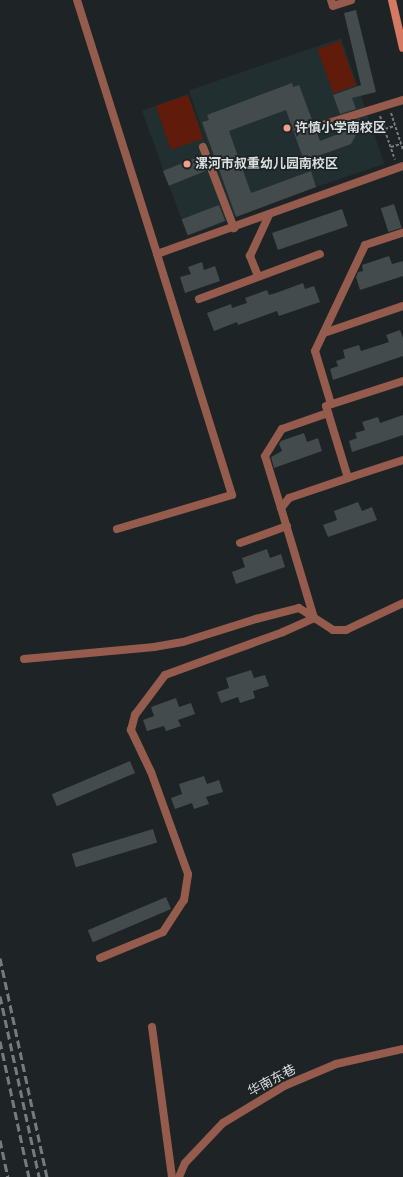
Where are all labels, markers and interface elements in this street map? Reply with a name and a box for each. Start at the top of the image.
place label: 许慎小学南校区 [295,120,386,136]
marker: 许慎小学南校区 [282,123,292,133]
place label: 漯河市叔重幼儿园南校区 [195,156,338,172]
marker: 漯河市叔重幼儿园南校区 [182,159,192,169]
street label: 华南东巷 [245,1062,299,1100]

